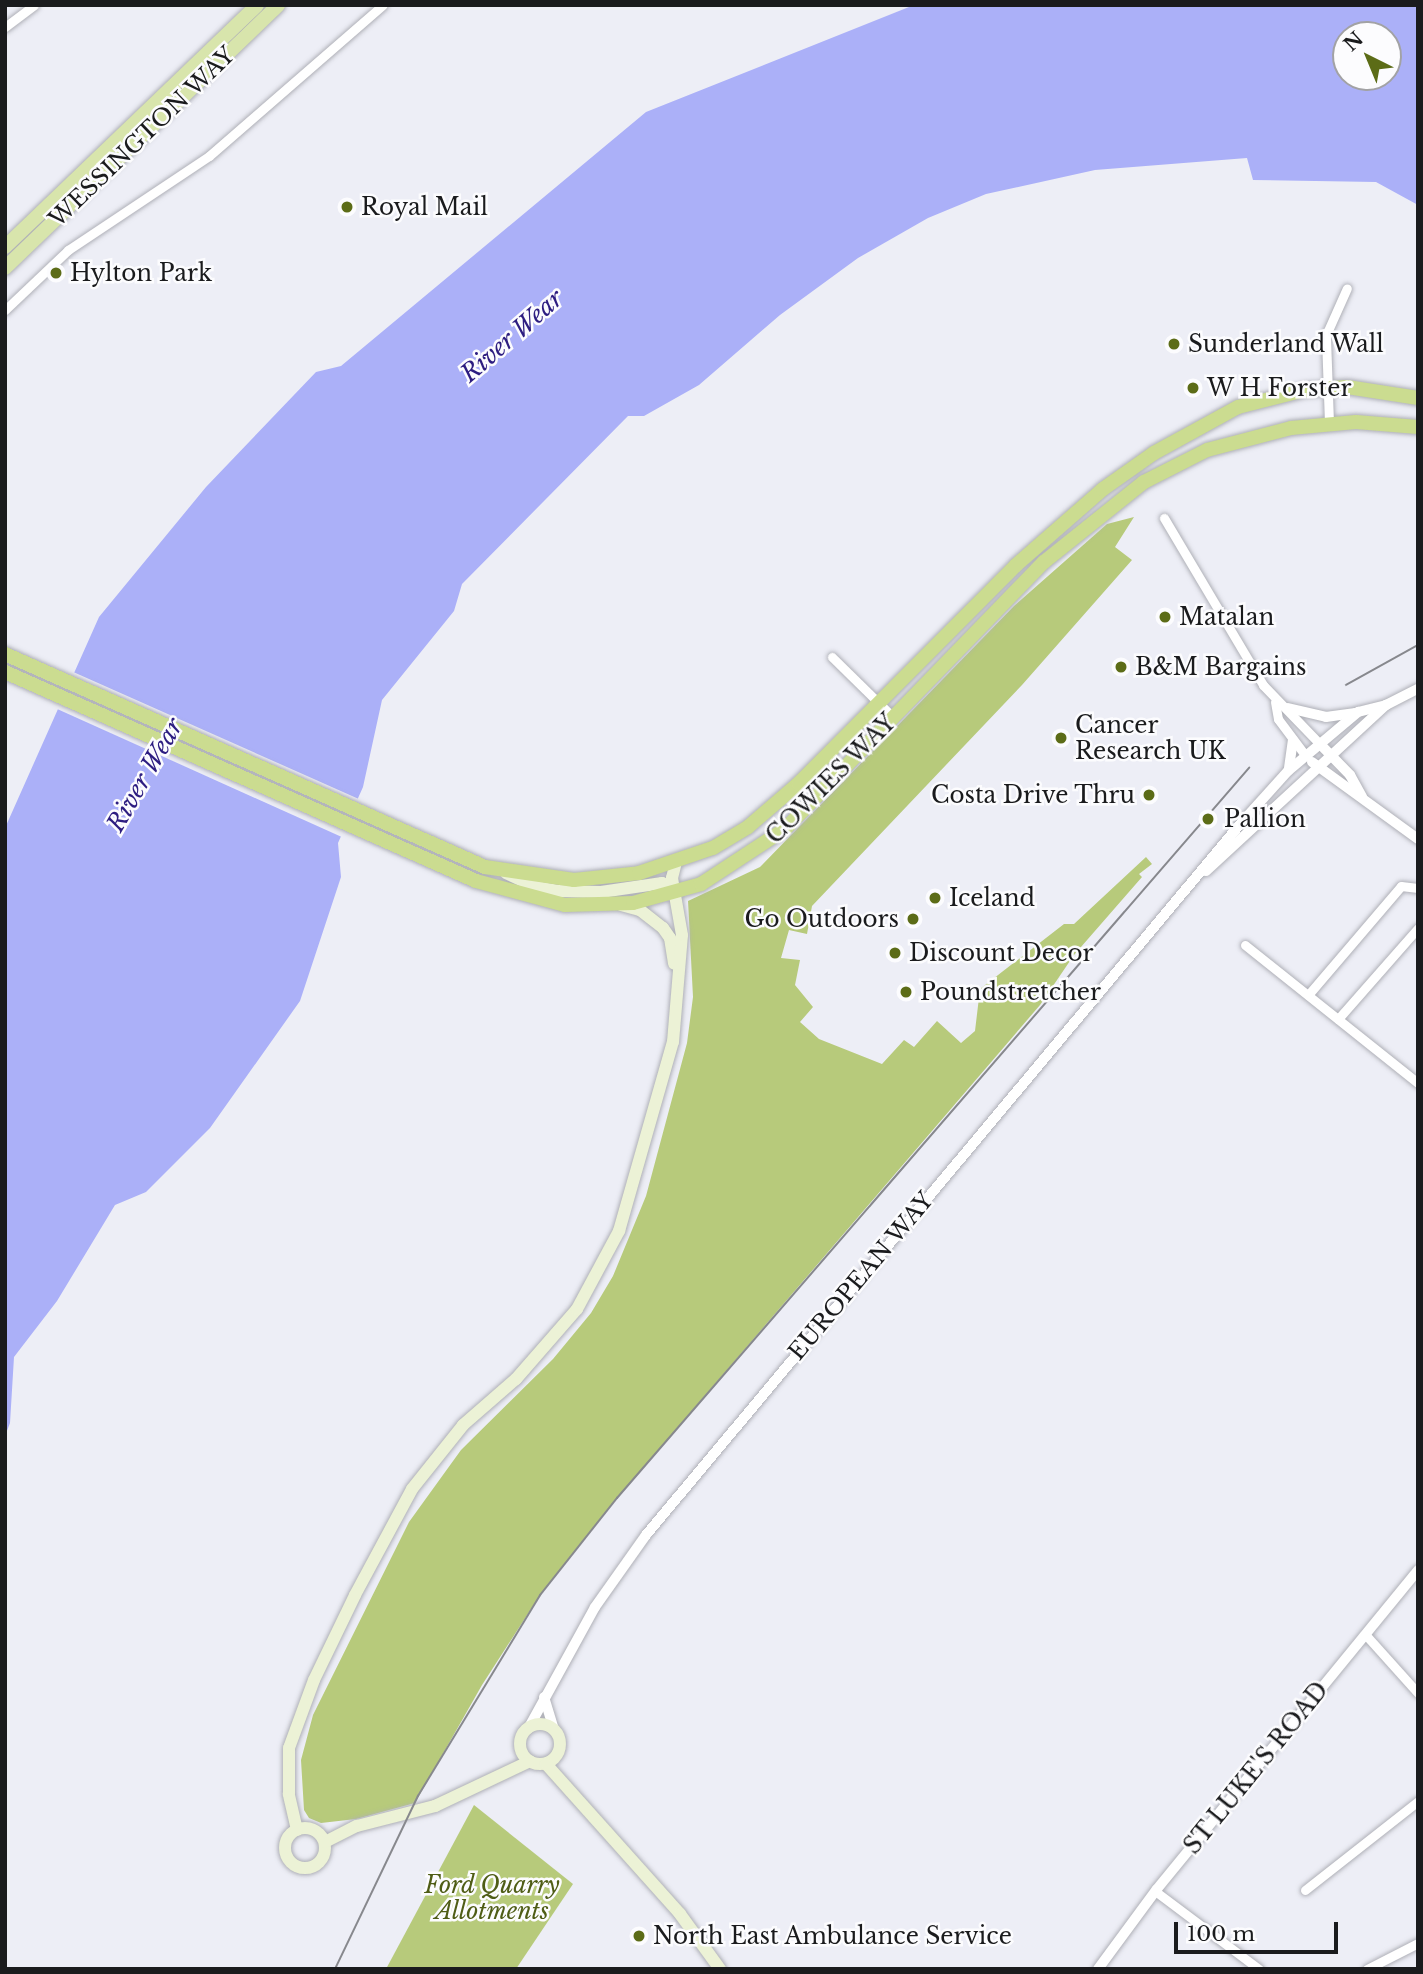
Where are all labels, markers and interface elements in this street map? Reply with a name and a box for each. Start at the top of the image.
north arrow [1332,21,1402,91]
text: N [1339,27,1368,56]
street label: WESSINGTON WAY [43,41,241,233]
place label: Royal Mail [361,193,488,221]
marker: Royal Mail [339,199,355,215]
place label: Hylton Park [70,259,212,287]
marker: Hylton Park [48,265,64,281]
water label: River Wear [455,284,569,388]
place label: Sunderland Wall [1188,330,1385,358]
marker: Sunderland Wall [1166,336,1182,352]
place label: W H Forster [1207,374,1352,402]
marker: W H Forster [1185,380,1201,396]
place label: Matalan [1179,603,1274,631]
marker: Matalan [1157,609,1173,625]
place label: B&M Bargains [1135,653,1307,681]
marker: B&M Bargains [1113,659,1129,675]
street label: COWIES WAY [760,708,902,850]
place label: Cancer Research UK [1075,711,1226,765]
water label: River Wear [101,713,189,837]
marker: Cancer Research UK [1053,730,1069,746]
place label: Costa Drive Thru [930,781,1135,809]
marker: Costa Drive Thru [1141,787,1157,803]
place label: Pallion [1224,805,1306,833]
marker: Pallion [1198,809,1218,829]
place label: Iceland [949,884,1035,912]
marker: Iceland [927,890,943,906]
place label: Go Outdoors [744,905,899,933]
marker: Go Outdoors [905,911,921,927]
place label: Discount Decor [909,939,1093,967]
marker: Discount Decor [887,945,903,961]
place label: Poundstretcher [920,978,1101,1006]
marker: Poundstretcher [898,984,914,1000]
street label: EUROPEAN WAY [782,1186,940,1366]
street label: ST LUKE'S ROAD [1178,1676,1334,1860]
park label: Ford Quarry Allotments [424,1871,560,1925]
scale bar [1178,1908,1342,1952]
text: 100 m [1187,1921,1255,1947]
place label: North East Ambulance Service [653,1922,1013,1950]
marker: North East Ambulance Service [631,1928,647,1944]

